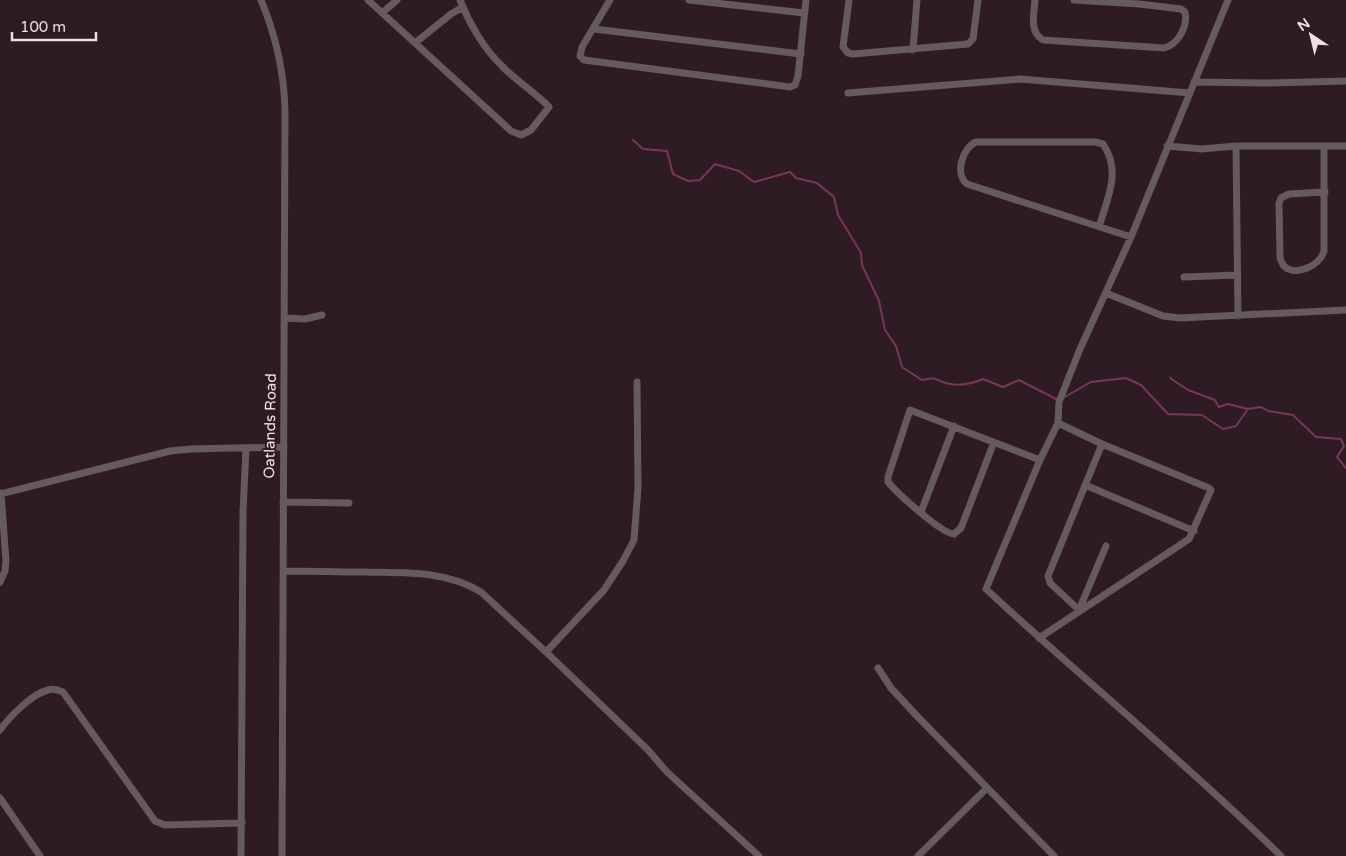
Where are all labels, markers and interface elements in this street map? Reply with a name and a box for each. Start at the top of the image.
scale bar [12,10,96,42]
north arrow [1286,10,1336,60]
text: N [1294,15,1313,35]
text: 100 m [20,18,66,36]
street label: Oatlands Road [260,373,280,479]

